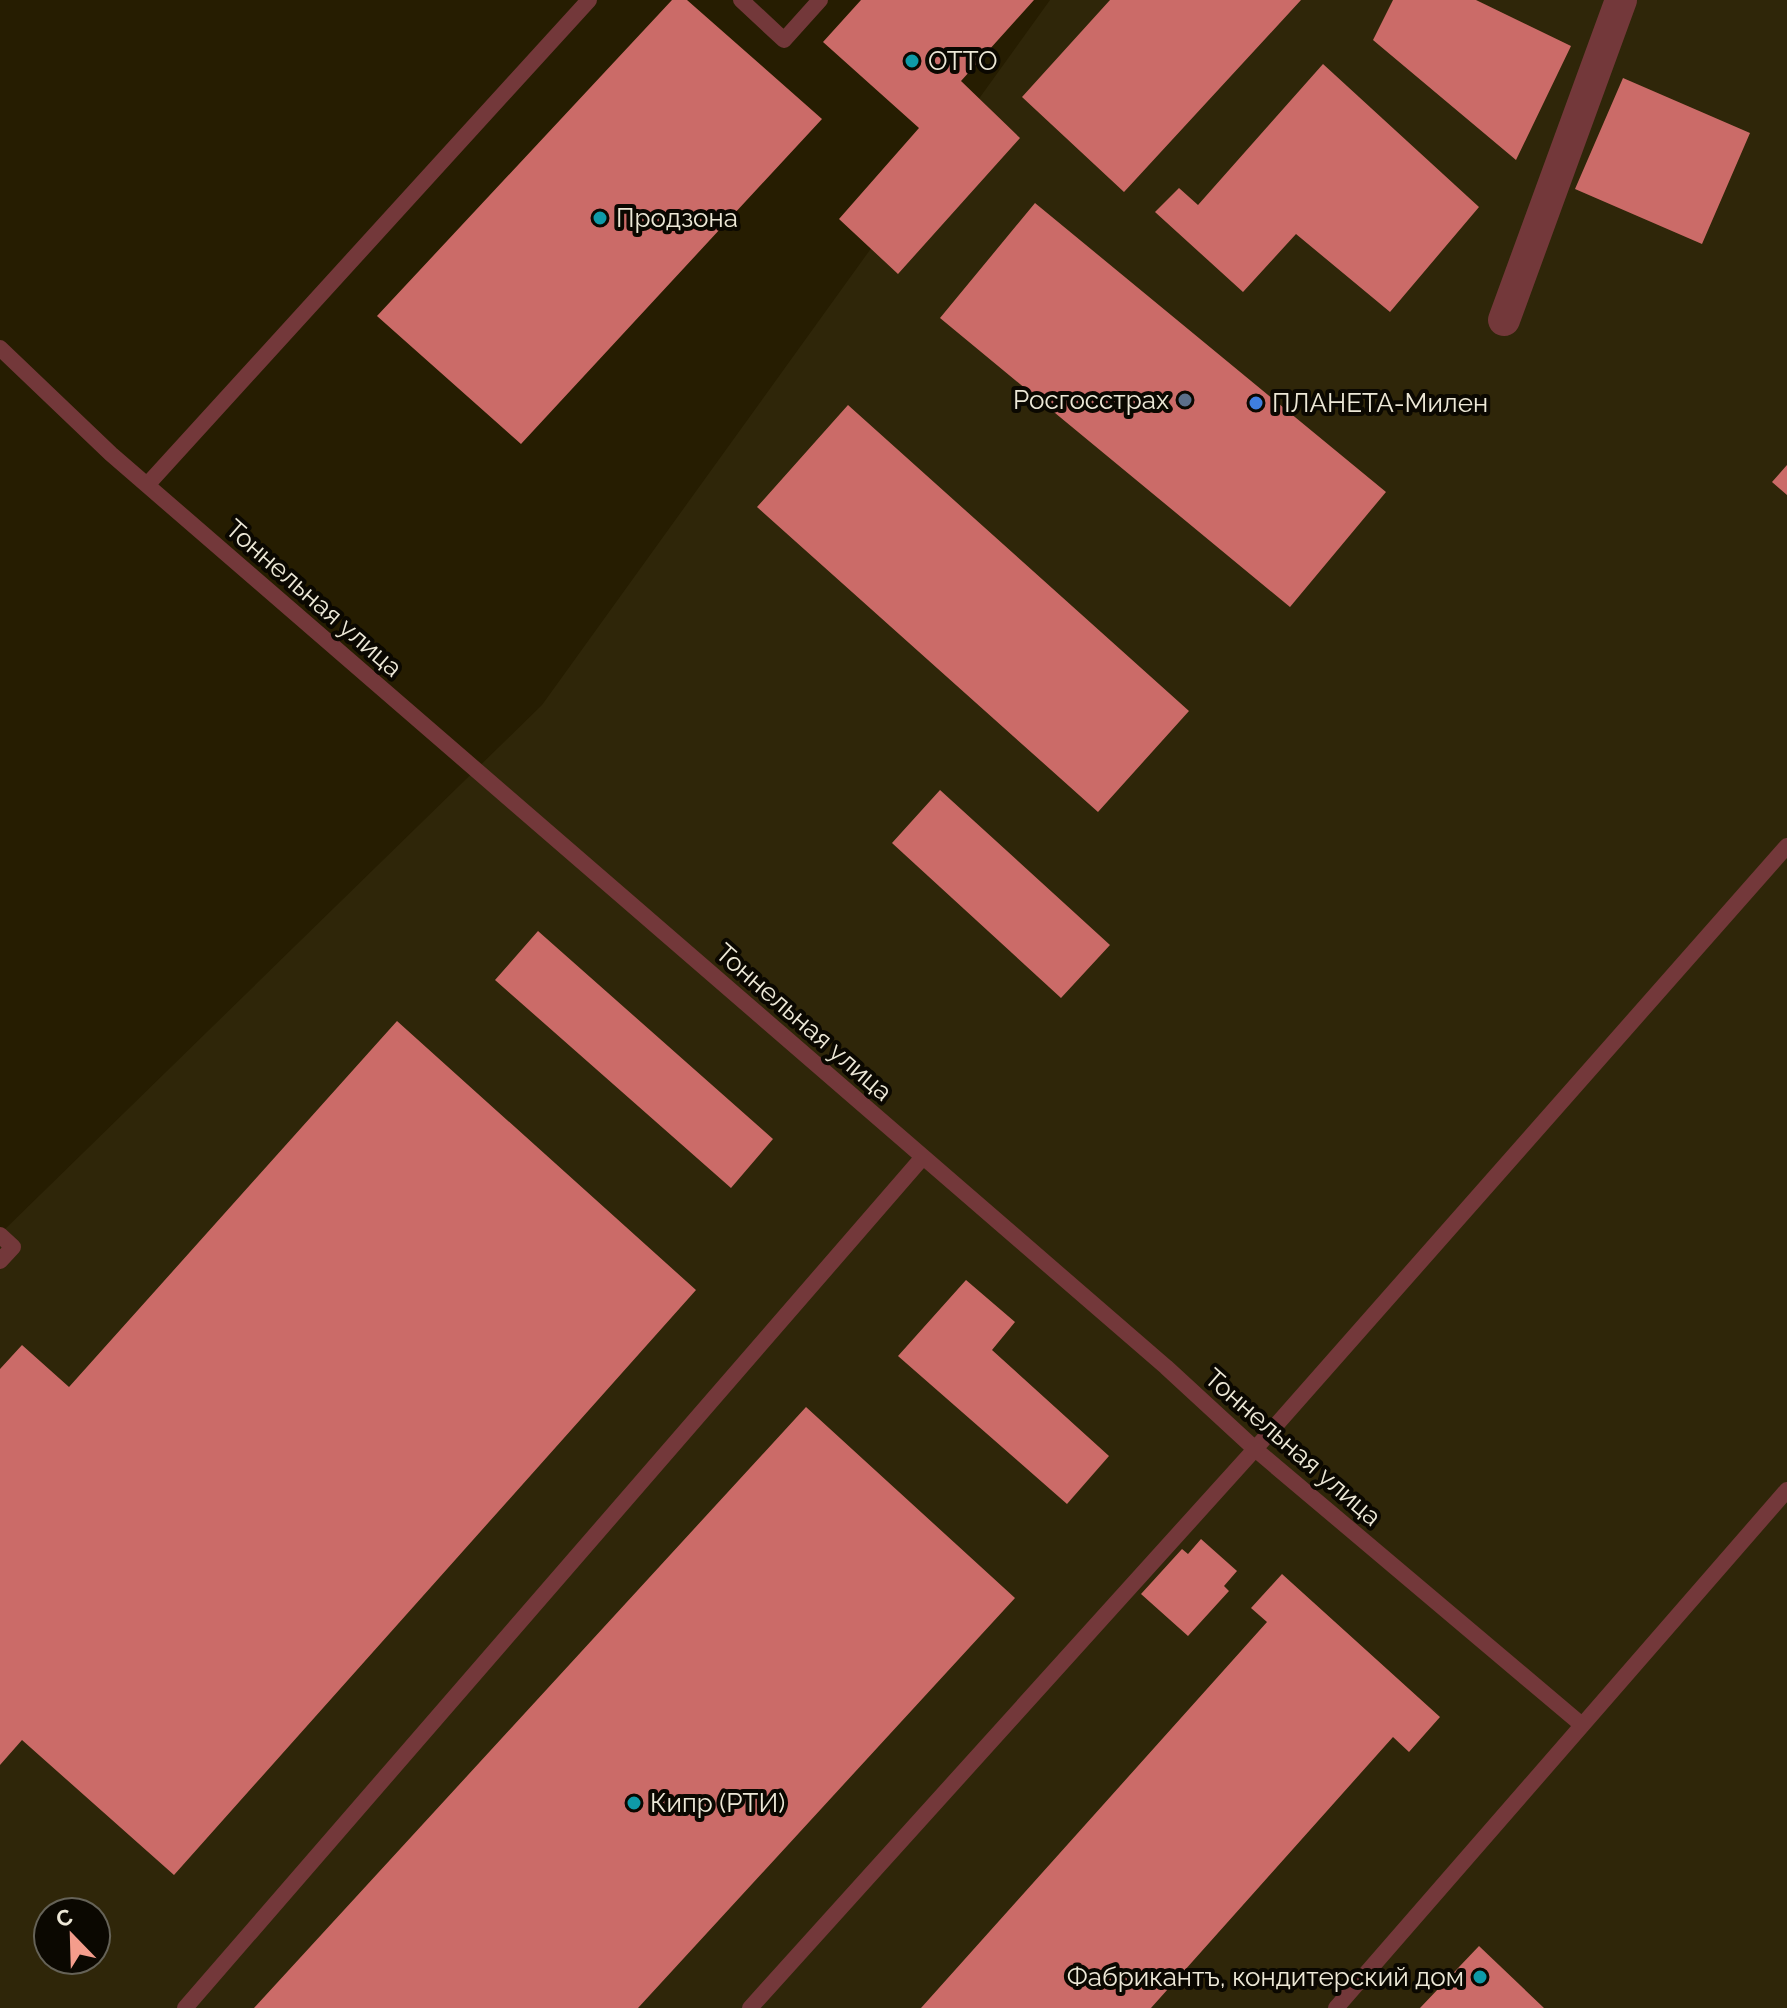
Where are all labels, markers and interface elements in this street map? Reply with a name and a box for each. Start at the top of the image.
place label: ОТТО [928,46,997,76]
marker: ОТТО [903,52,921,70]
place label: Продзона [616,203,738,233]
marker: Продзона [591,209,609,227]
place label: Росгосстрах [1013,385,1169,415]
place label: ПЛАНЕТА-Милен [1272,388,1488,418]
marker: Росгосстрах [1176,391,1194,409]
marker: ПЛАНЕТА-Милен [1247,394,1265,412]
street label: Тоннельная улица [220,513,408,683]
street label: Тоннельная улица [710,937,898,1107]
street label: Тоннельная улица [1199,1362,1387,1532]
place label: Кипр (РТИ) [650,1788,785,1818]
marker: Кипр (РТИ) [625,1794,643,1812]
north arrow [32,1896,112,1976]
text: С [52,1903,76,1933]
place label: Фабрикантъ, кондитерский дом [1067,1962,1464,1992]
marker: Фабрикантъ, кондитерский дом [1471,1968,1489,1986]

